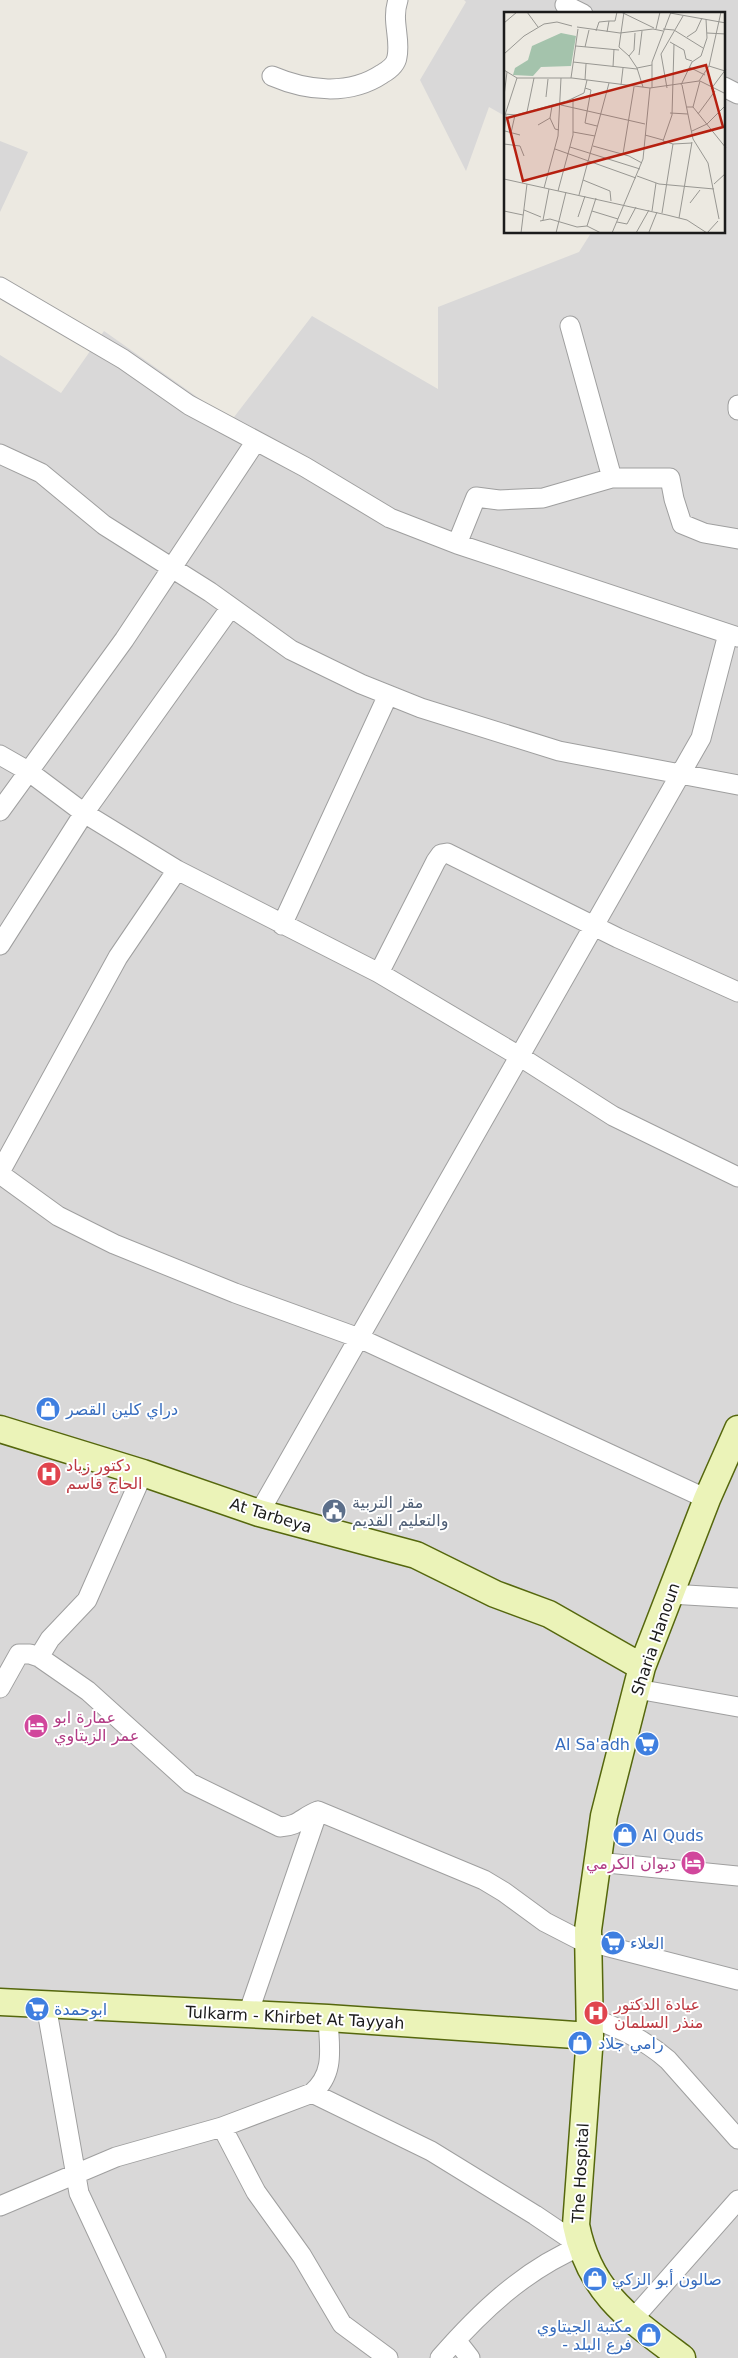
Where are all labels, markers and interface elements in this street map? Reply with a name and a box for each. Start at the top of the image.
inset map [504,12,726,234]
shop icon: دراي كلين القصر [35,1396,61,1422]
place label: دراي كلين القصر [65,1400,178,1420]
place label: دكتور زياد الحاج قاسم [66,1456,143,1494]
hospital icon: دكتور زياد الحاج قاسم [36,1461,62,1487]
place label: مقر التربية والتعليم القديم [352,1493,448,1531]
street label: At Tarbeya [228,1494,314,1537]
public building icon: مقر التربية والتعليم القديم [321,1498,347,1524]
street label: Sharia Hanoun [627,1580,684,1698]
place label: عمارة ابو عمر الزيتاوي [53,1708,139,1746]
hotel icon: عمارة ابو عمر الزيتاوي [23,1713,49,1739]
supermarket icon: Al Sa'adh [634,1731,660,1757]
place label: Al Sa'adh [555,1735,630,1754]
shop icon: Al Quds [612,1822,638,1848]
place label: Al Quds [642,1826,704,1845]
hotel icon: ديوان الكرمي [680,1850,706,1876]
place label: ديوان الكرمي [586,1854,676,1874]
supermarket icon: العلاء [600,1930,626,1956]
place label: العلاء [630,1934,664,1953]
place label: عيادة الدكتور منذر السلمان [613,1995,703,2033]
supermarket icon: ابوحمدة [24,1996,50,2022]
place label: ابوحمدة [54,2000,107,2020]
hospital icon: عيادة الدكتور منذر السلمان [583,2000,609,2026]
street label: Tulkarm - Khirbet At Tayyah [184,2002,405,2033]
shop icon: رامي جلاد [567,2030,593,2056]
place label: رامي جلاد [598,2034,664,2054]
street label: The Hospital [568,2123,593,2225]
shop icon: صالون أبو الزكي [582,2266,608,2292]
place label: صالون أبو الزكي [612,2269,722,2290]
place label: مكتبة الجيتاوي - فرع البلد [537,2317,632,2355]
shop icon: مكتبة الجيتاوي - فرع البلد [636,2322,662,2348]

